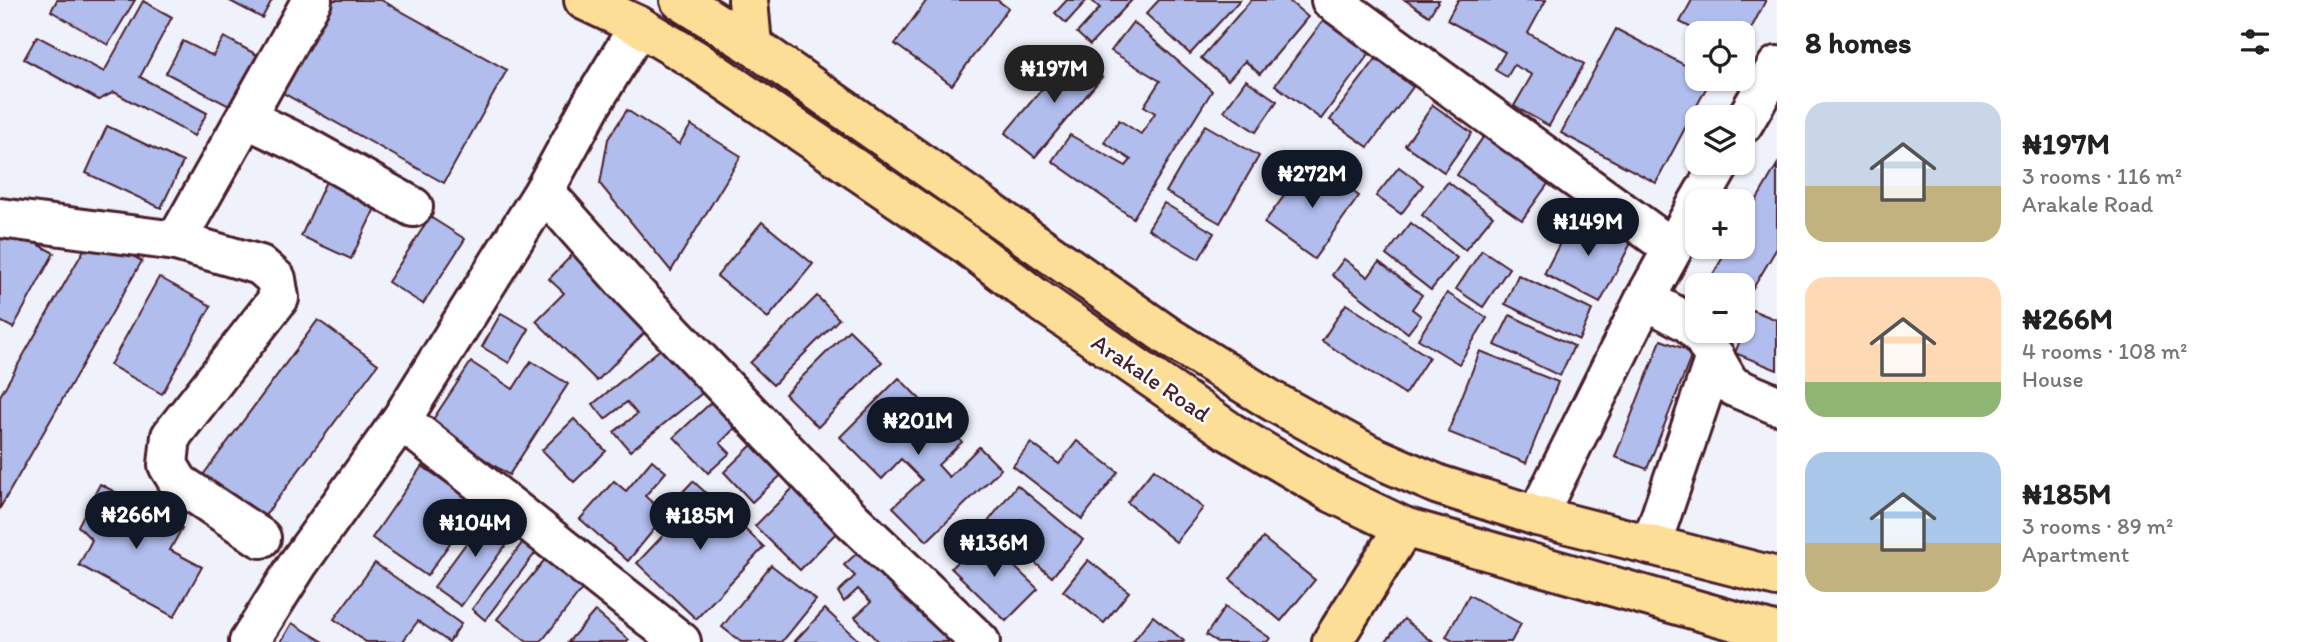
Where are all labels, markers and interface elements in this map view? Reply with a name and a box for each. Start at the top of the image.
map controls [1685,21,1755,343]
button: locate [1685,21,1755,91]
icon: filters [2236,23,2274,61]
text: 8 homes [1805,24,1912,61]
pin: ₦197M [1005,46,1103,105]
text: ₦197M [1020,54,1088,82]
button: layers [1685,105,1755,175]
text: ₦197M [2022,125,2110,162]
icon: home [1861,130,1945,214]
pin: ₦272M [1263,150,1361,210]
text: ₦272M [1277,159,1347,187]
text: 3 rooms · 116 m² [2022,162,2182,190]
button: + [1685,189,1755,259]
text: Arakale Road [2022,190,2153,218]
pin: ₦149M [1539,198,1637,258]
text: ₦149M [1553,207,1623,235]
button: − [1685,273,1755,343]
text: ₦266M [2022,300,2113,337]
icon: home [1861,305,1945,389]
street label: Arakale Road [1086,327,1216,428]
text: 4 rooms · 108 m² [2022,337,2187,365]
text: House [2022,365,2084,393]
pin: ₦201M [869,398,967,457]
text: ₦201M [883,406,953,434]
text: ₦185M [2022,475,2112,512]
icon: home [1861,480,1945,564]
pin: ₦266M [87,491,185,551]
pin: ₦185M [651,492,749,552]
text: ₦266M [101,500,171,528]
pin: ₦104M [426,500,524,559]
text: ₦185M [666,501,734,529]
text: ₦104M [439,508,511,536]
text: 3 rooms · 89 m² [2022,512,2173,540]
pin: ₦136M [945,520,1043,579]
text: ₦136M [960,528,1028,556]
text: Apartment [2022,540,2129,568]

